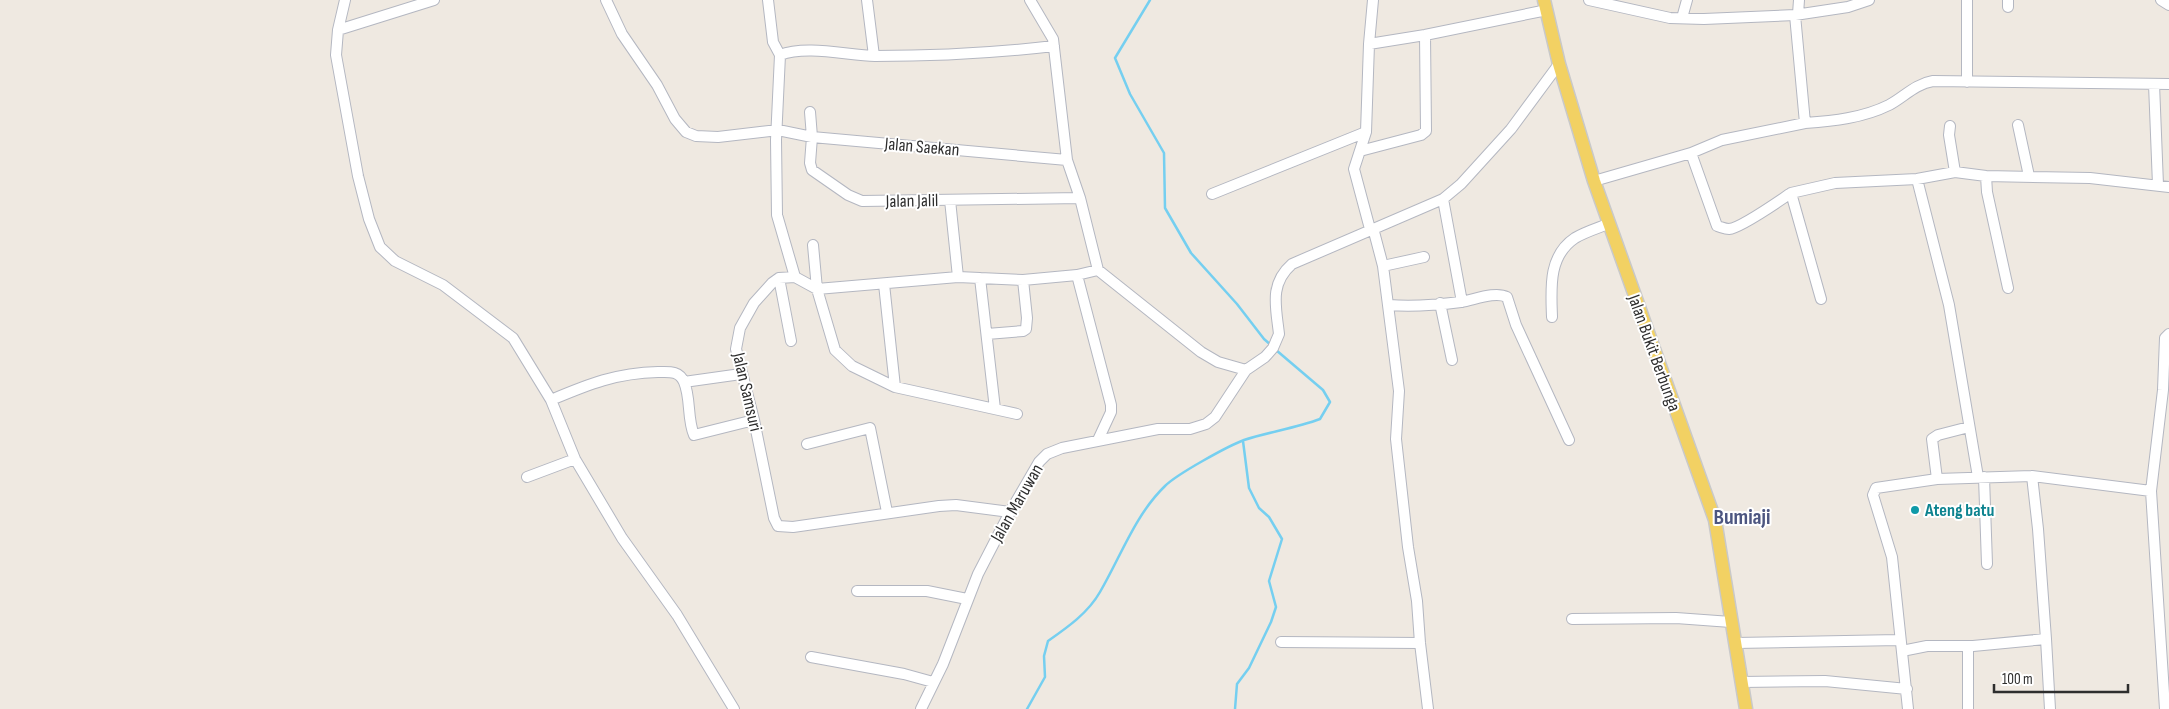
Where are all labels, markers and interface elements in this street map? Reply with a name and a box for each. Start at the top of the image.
street label: Jalan Saekan [883,133,960,161]
street label: Jalan Jalil [885,190,938,212]
street label: Jalan Bukit Berbunga [1623,291,1685,414]
street label: Jalan Samsuri [728,350,766,433]
street label: Jalan Maruwan [986,460,1048,546]
place label: Ateng batu [1924,500,1994,521]
district label: Bumiaji [1714,504,1770,531]
marker: Ateng batu [1909,504,1921,516]
scale bar [1994,662,2128,694]
text: 100 m [2002,670,2033,689]

